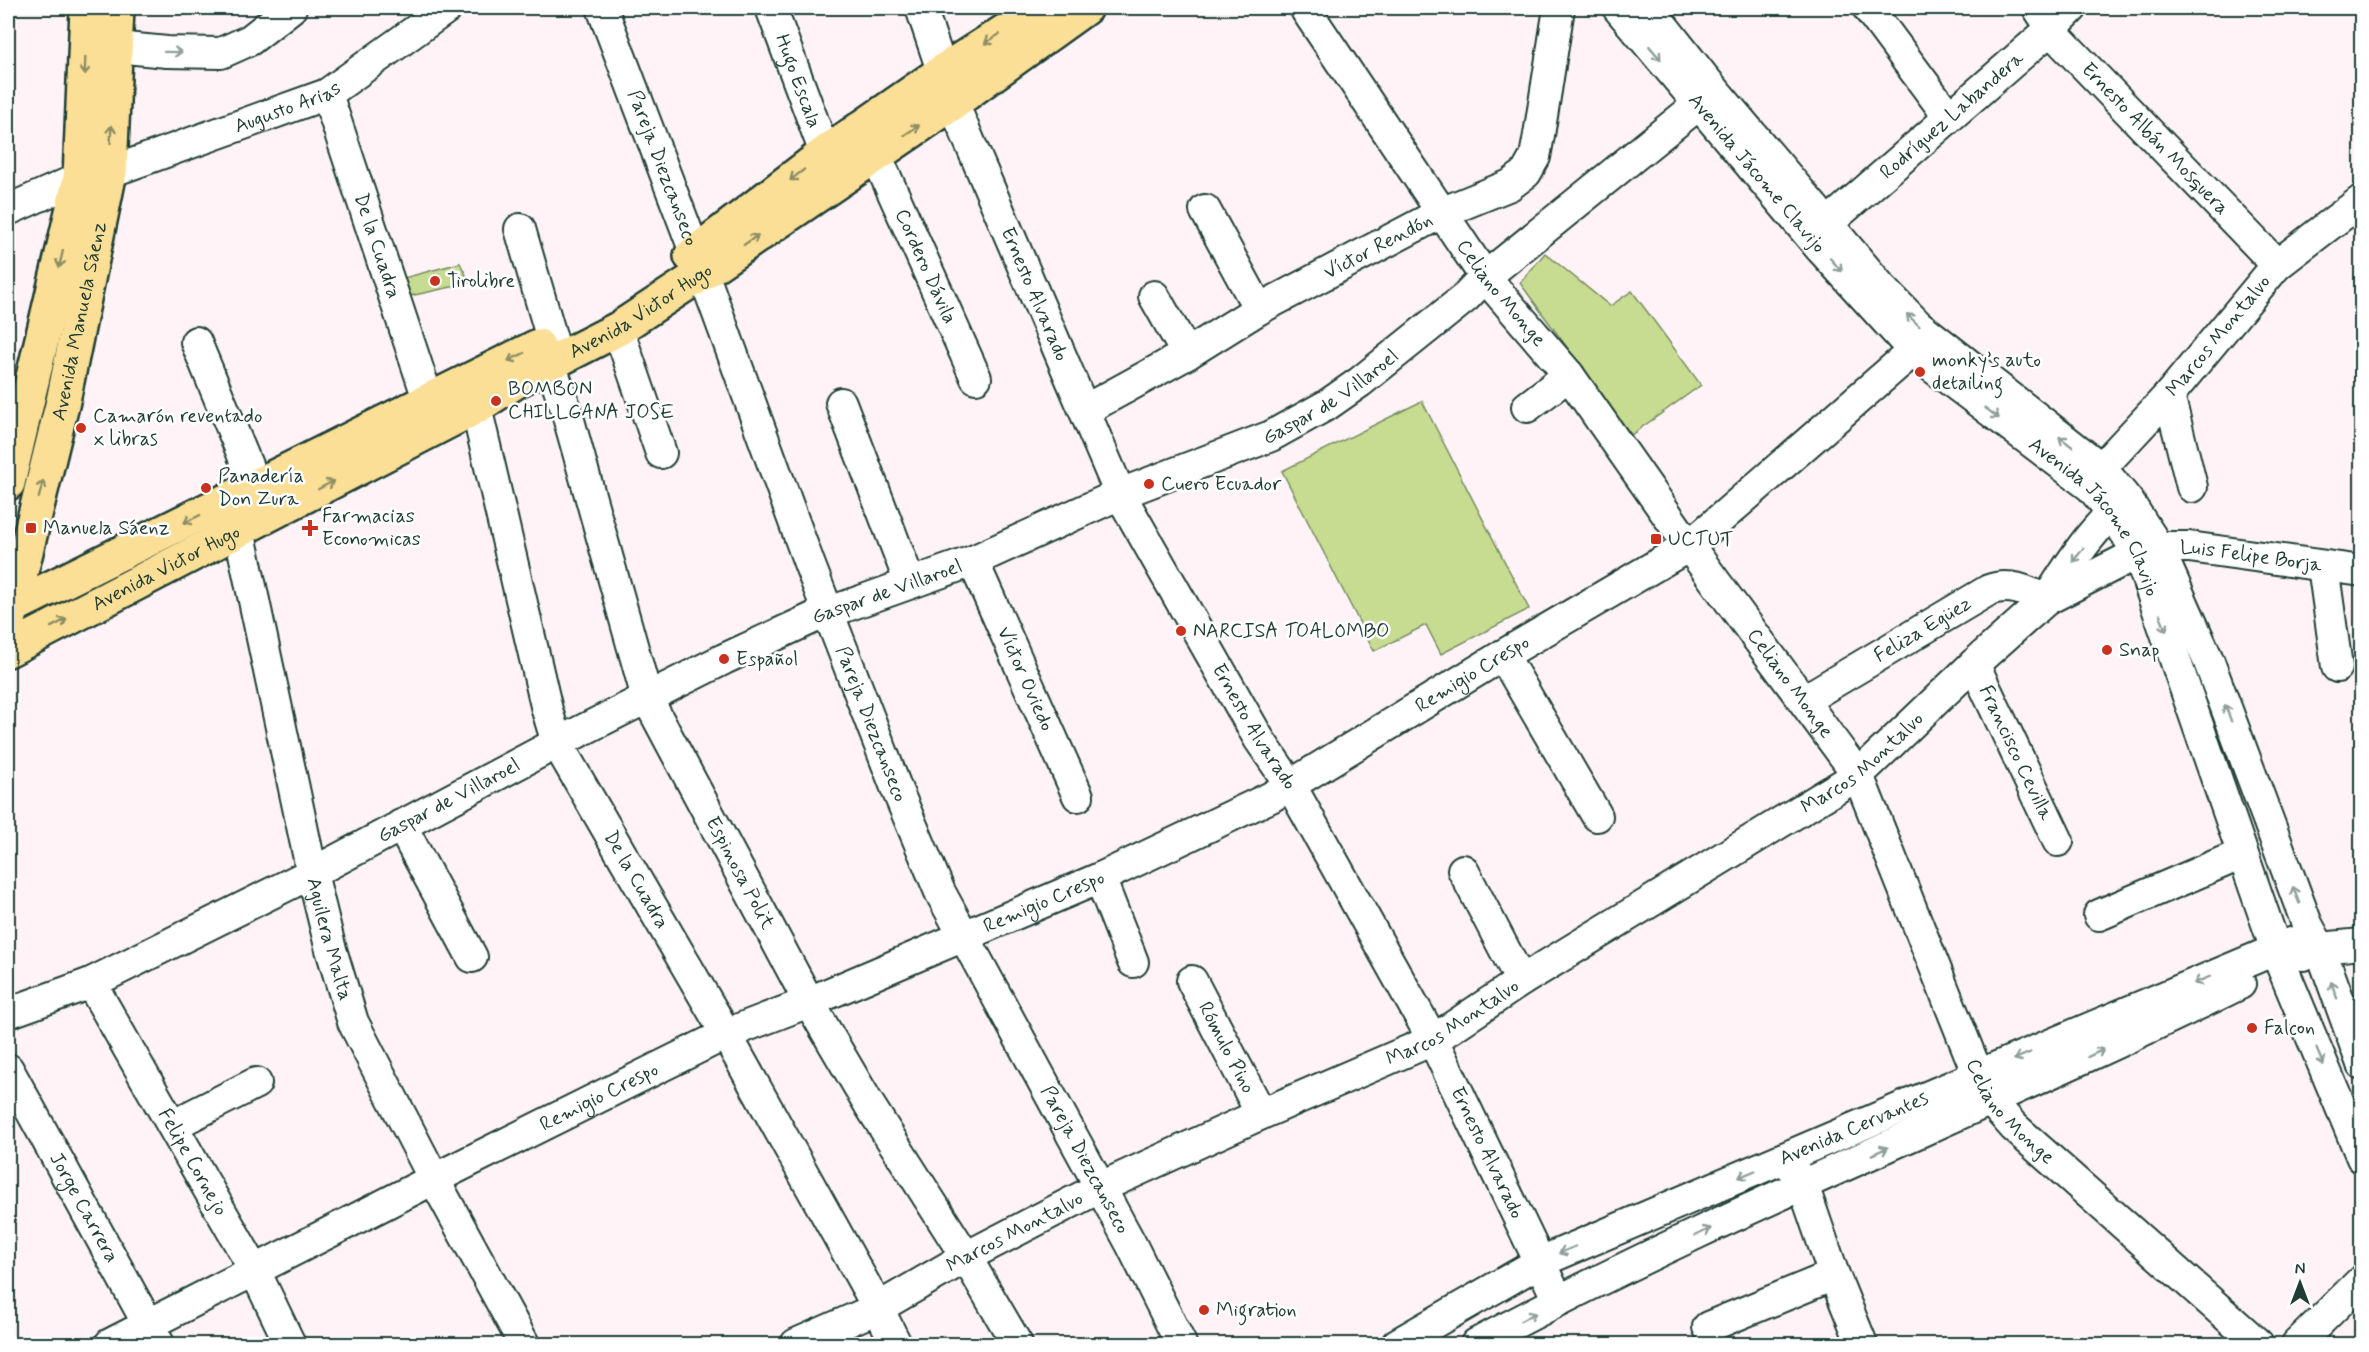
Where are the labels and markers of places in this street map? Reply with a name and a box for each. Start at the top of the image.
place label: Tirolibre [447,268,515,295]
marker: Tirolibre [428,274,442,288]
place label: monky’s auto detailing [1932,347,2041,399]
marker: monky’s auto detailing [1913,365,1927,379]
place label: BOMBON CHILLGANA JOSE [508,376,674,426]
marker: BOMBON CHILLGANA JOSE [489,394,503,408]
place label: Camarón reventado x libras [93,403,263,453]
marker: Camarón reventado x libras [74,421,88,435]
place label: Panadería Don Zura [218,463,304,513]
place label: Cuero Ecuador [1161,471,1282,498]
marker: Cuero Ecuador [1142,477,1156,491]
marker: Panadería Don Zura [199,481,213,495]
place label: Farmacias Economicas [322,503,421,553]
place label: Manuela Sáenz [43,515,170,542]
marker: Manuela Sáenz [24,521,38,535]
marker: Farmacias Economicas [303,521,317,535]
place label: UCTUT [1668,526,1734,553]
marker: UCTUT [1649,532,1663,546]
place label: NARCISA TOALOMBO [1193,618,1389,645]
marker: NARCISA TOALOMBO [1174,624,1188,638]
place label: Snap [2119,637,2160,664]
marker: Snap [2100,643,2114,657]
place label: Español [736,646,798,673]
marker: Español [717,652,731,666]
place label: Falcon [2264,1015,2315,1042]
marker: Falcon [2245,1021,2259,1035]
place label: Migration [1216,1297,1297,1326]
marker: Migration [1197,1303,1211,1317]

